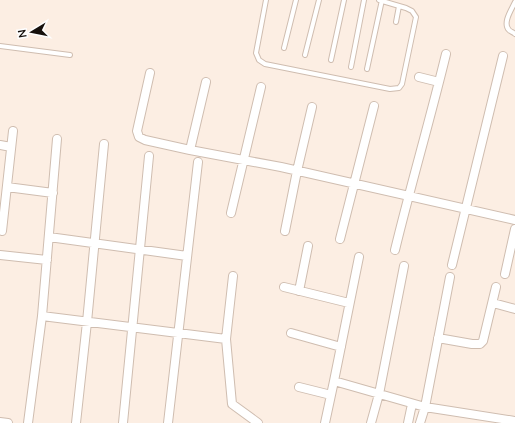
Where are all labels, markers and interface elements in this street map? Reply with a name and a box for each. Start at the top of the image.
north arrow [12,12,52,52]
text: N [15,28,31,39]

